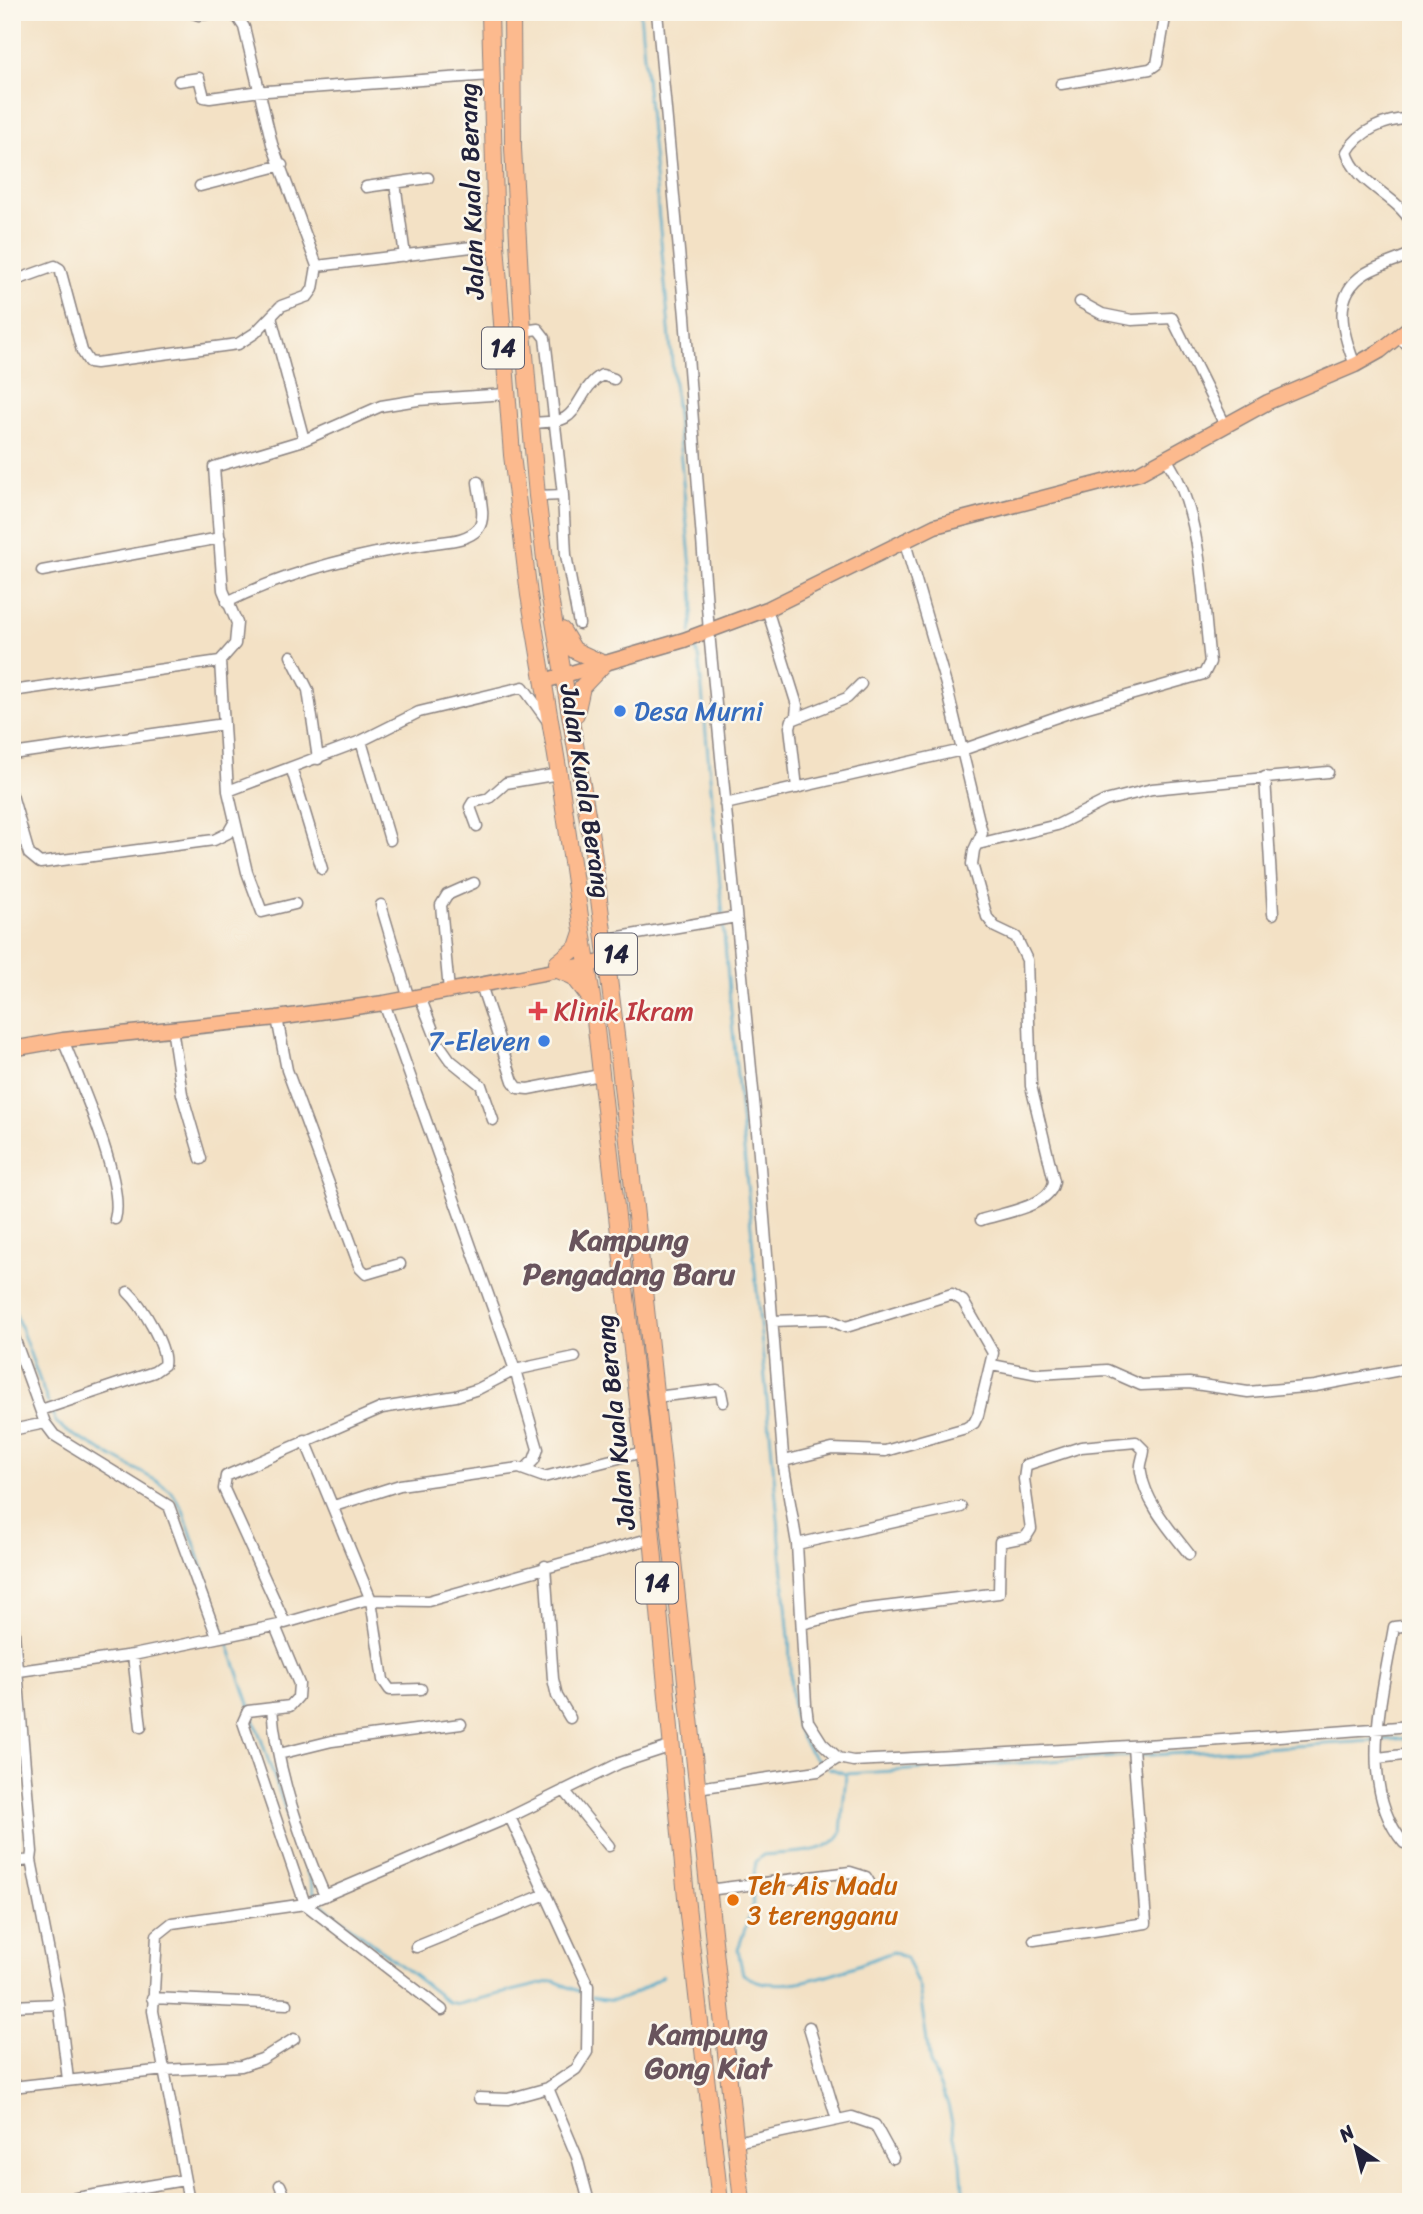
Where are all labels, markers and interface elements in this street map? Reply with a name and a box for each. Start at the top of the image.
street label: Jalan Kuala Berang [444,82,498,301]
road number: 14 [482,328,524,368]
street label: Jalan Kuala Berang [546,679,626,902]
place label: Desa Murni [634,688,764,734]
marker: Desa Murni [612,703,628,719]
road number: 14 [595,934,637,974]
place label: Klinik Ikram [554,988,694,1034]
marker: Klinik Ikram [528,1001,548,1021]
place label: 7-Eleven [428,1018,530,1064]
marker: 7-Eleven [536,1033,552,1049]
district label: Kampung Pengadang Baru [523,1213,736,1301]
street label: Jalan Kuala Berang [581,1312,649,1533]
road number: 14 [636,1562,678,1604]
place label: Teh Ais Madu 3 terengganu [747,1862,898,1938]
marker: Teh Ais Madu 3 terengganu [725,1892,741,1908]
district label: Kampung Gong Kiat [645,2007,773,2095]
north arrow [1322,2112,1392,2182]
text: N [1331,2116,1362,2151]

